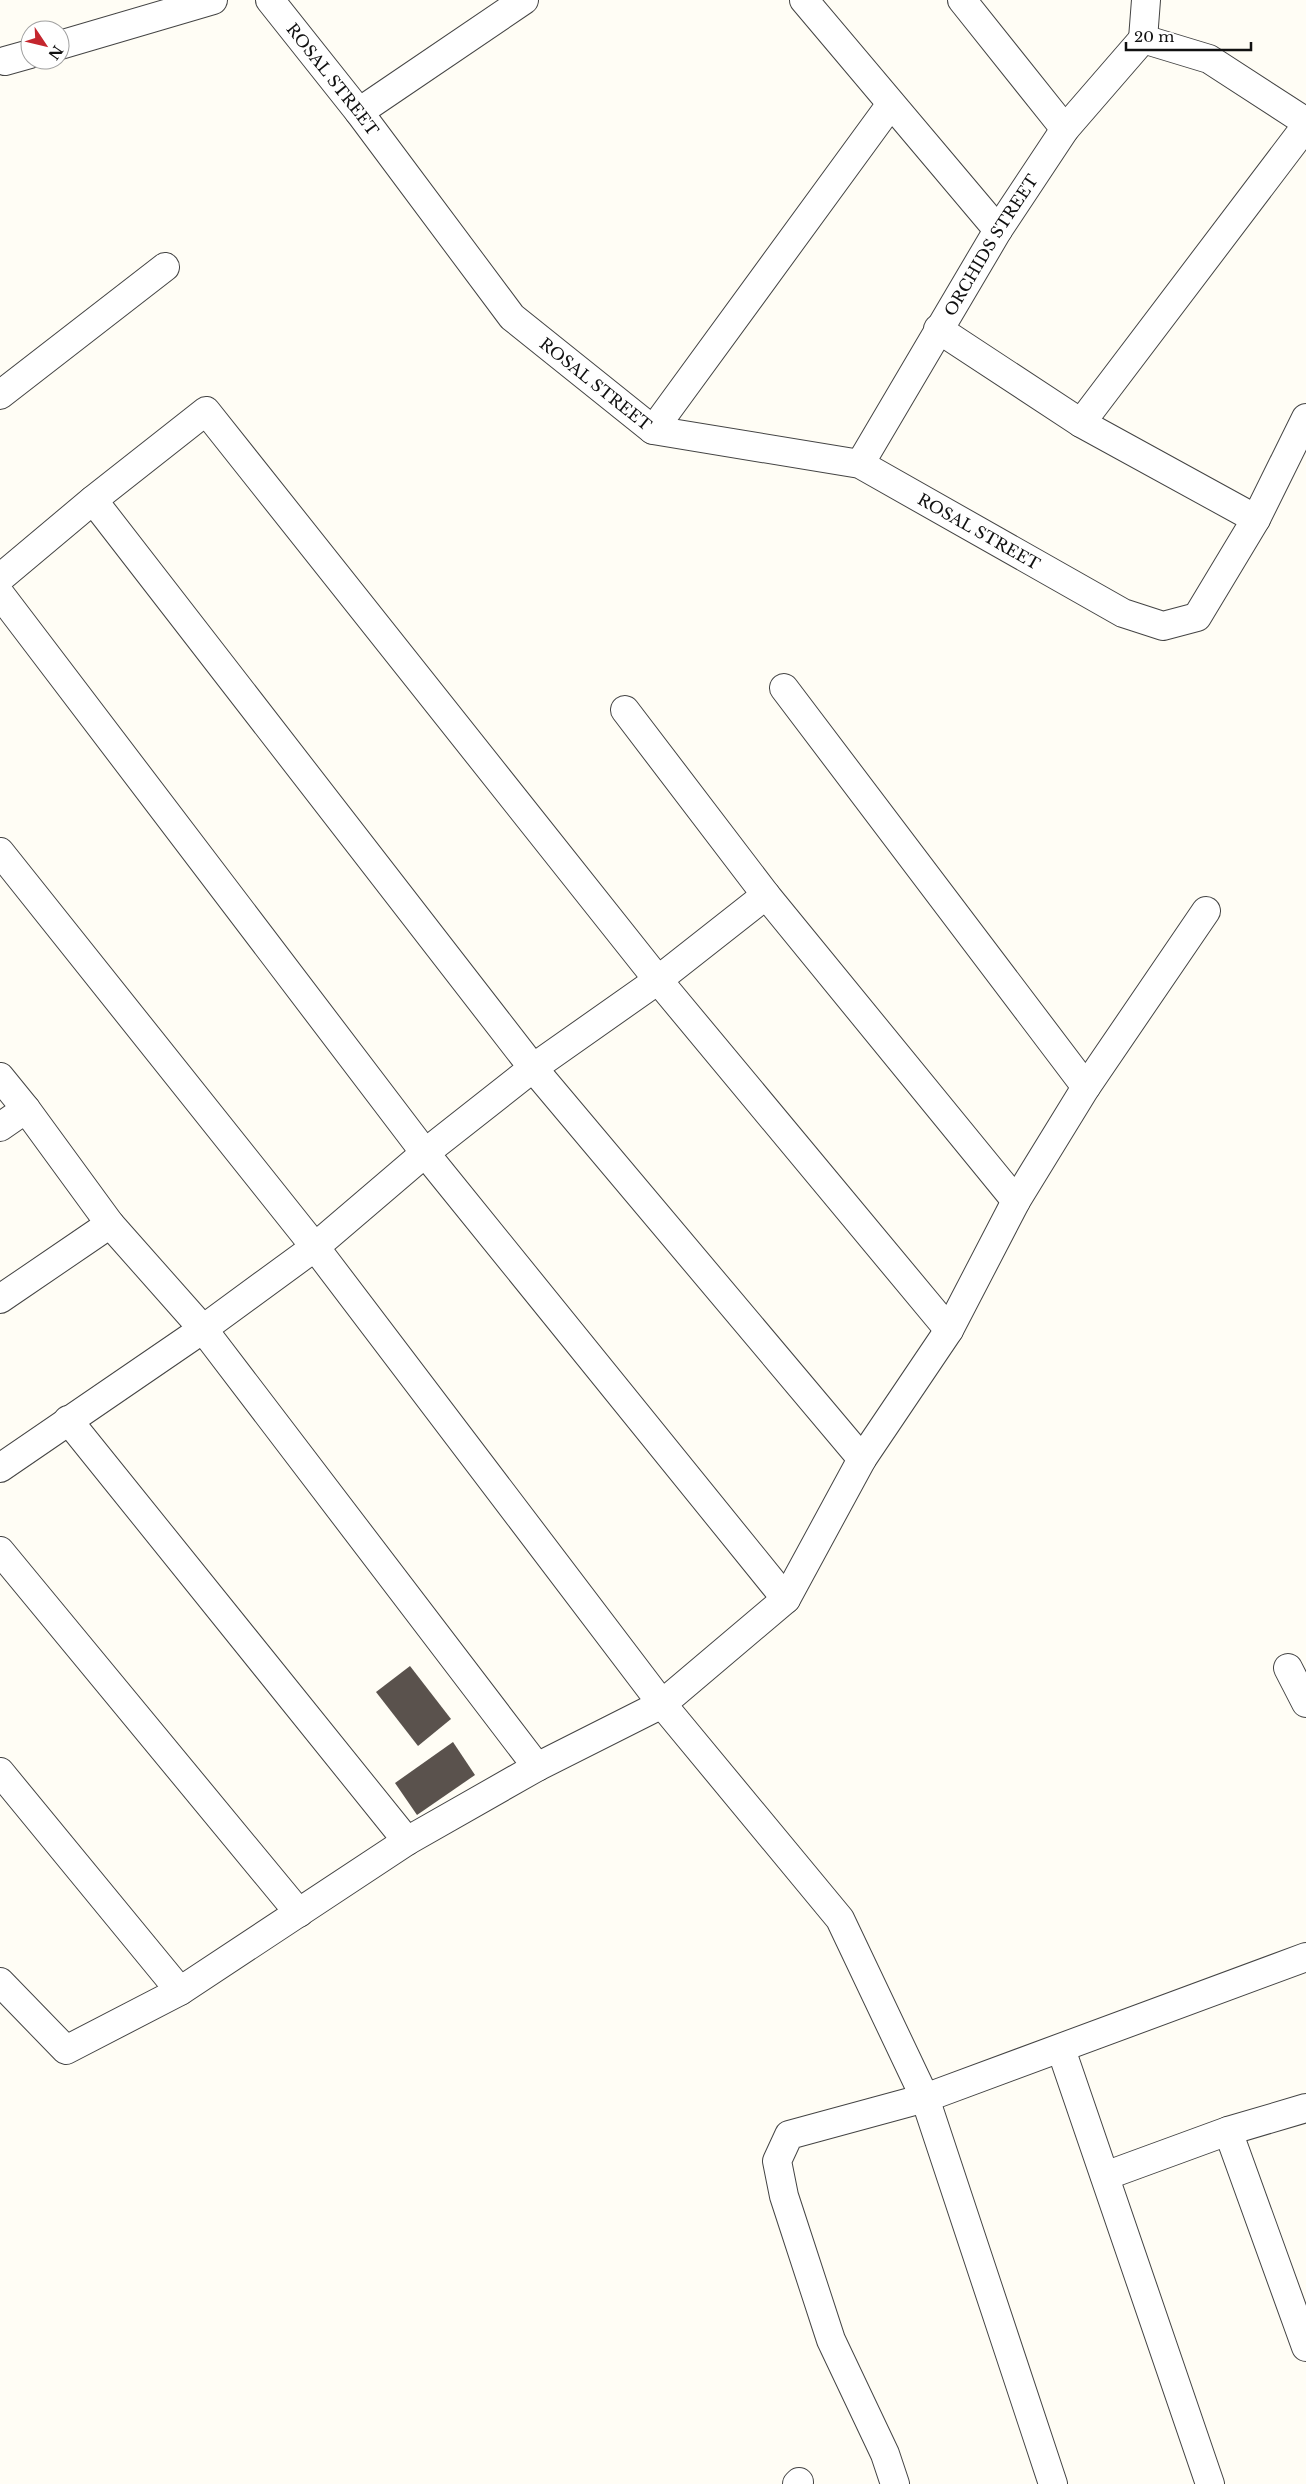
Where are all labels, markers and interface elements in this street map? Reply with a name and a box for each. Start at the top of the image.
street label: ROSAL STREET [282,19,383,139]
north arrow [20,20,70,70]
scale bar [1126,20,1251,52]
text: 20 m [1134,27,1174,46]
text: N [44,42,67,63]
street label: ORCHIDS STREET [940,171,1042,319]
street label: ROSAL STREET [536,333,656,435]
street label: ROSAL STREET [914,489,1044,574]

